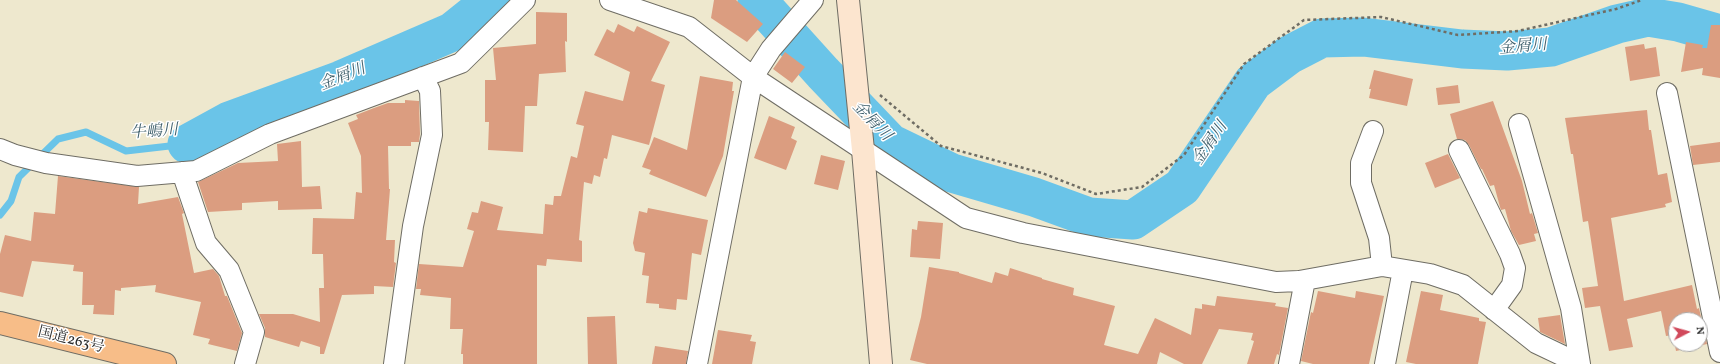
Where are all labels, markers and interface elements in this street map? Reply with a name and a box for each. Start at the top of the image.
water label: 金屑川 [1498,36,1548,60]
water label: 金屑川 [317,60,369,96]
water label: 金屑川 [847,98,895,146]
water label: 金屑川 [1190,119,1232,169]
water label: 牛嶋川 [129,122,179,144]
north arrow [1668,312,1708,352]
street label: 国道263号 [36,324,106,358]
text: N [1692,326,1707,336]

